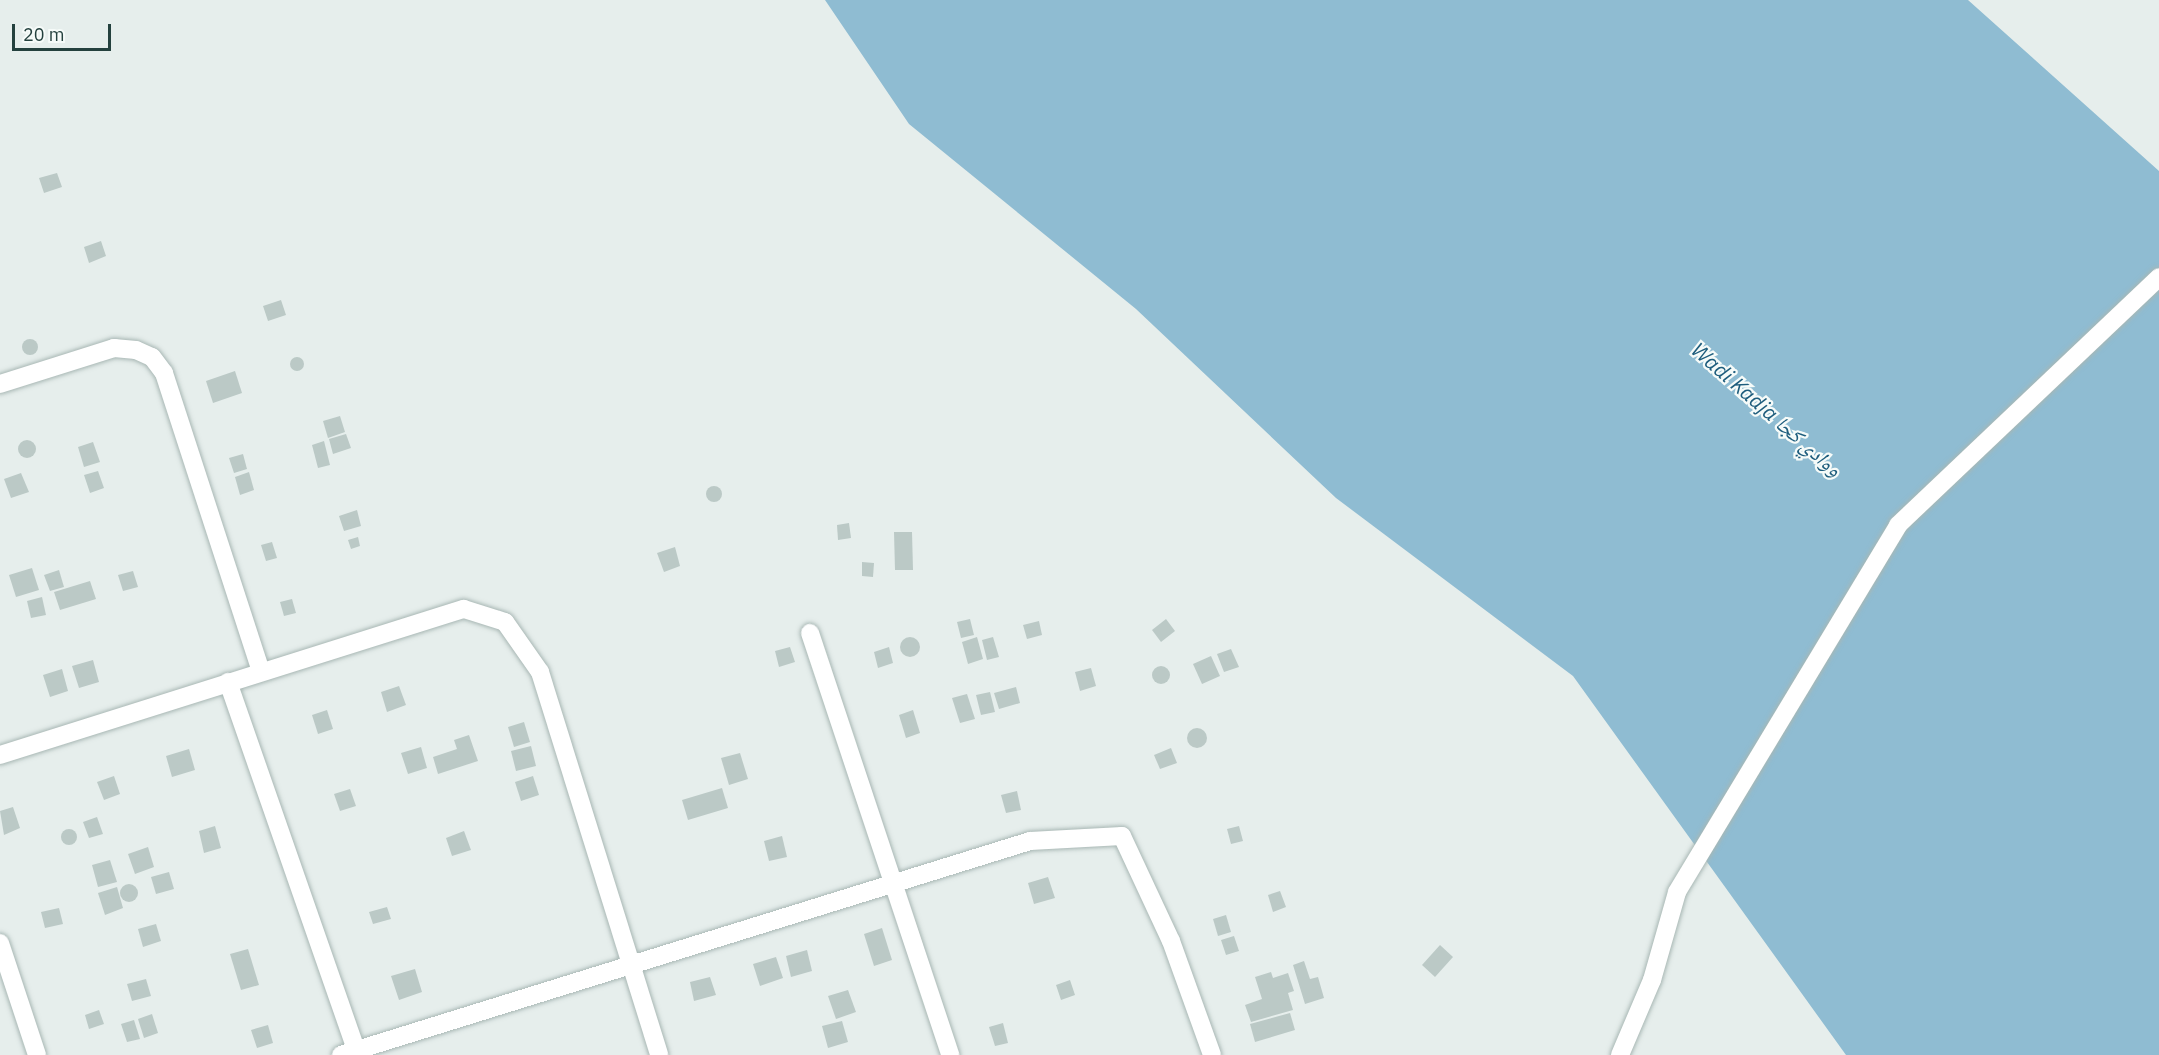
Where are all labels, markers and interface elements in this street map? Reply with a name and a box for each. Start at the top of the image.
scale bar [15,12,114,50]
text: 20 m [23,23,65,46]
water label: Wadi Kadja ووادي كجا [1687,337,1847,481]

